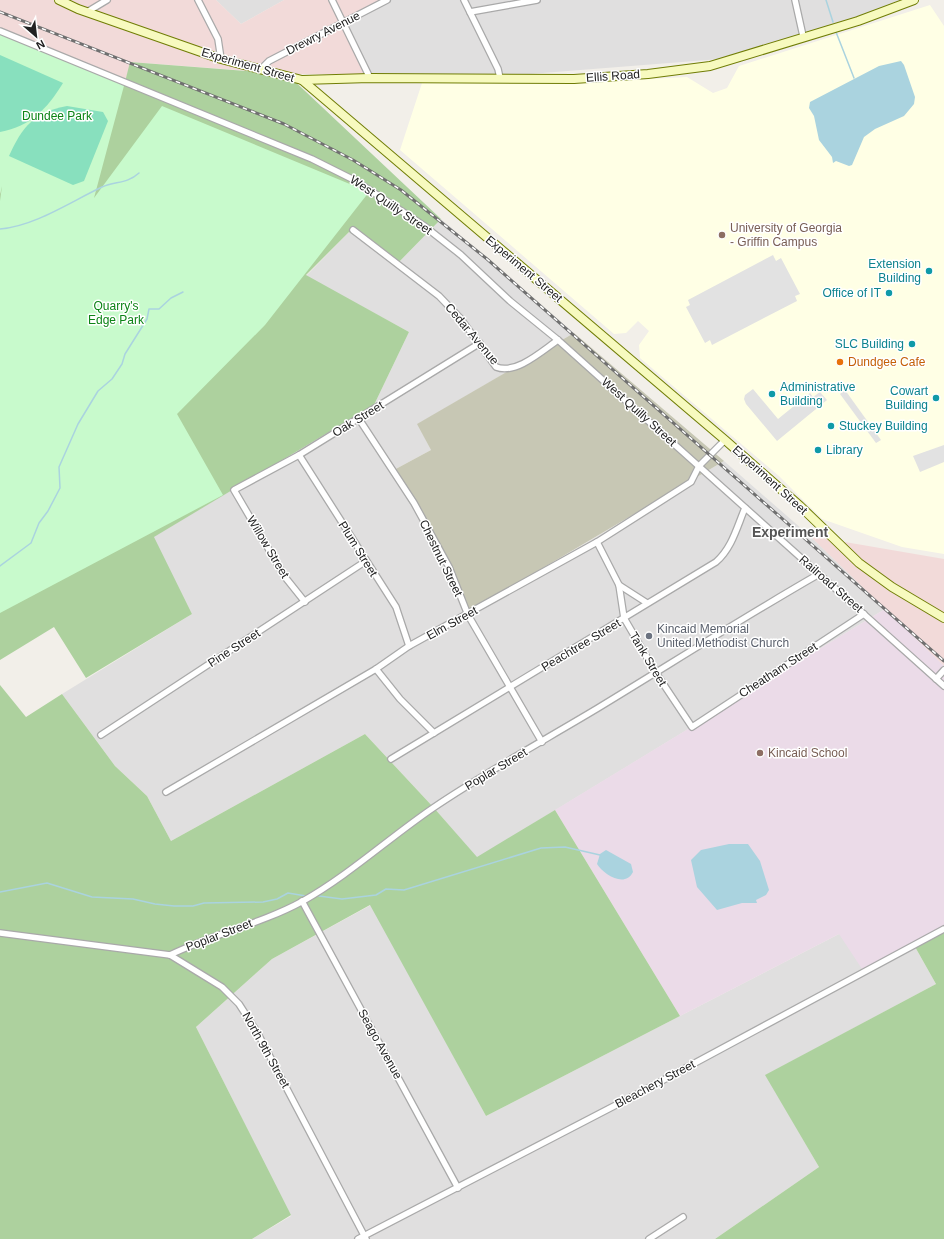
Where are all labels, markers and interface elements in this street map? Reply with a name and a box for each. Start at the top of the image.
street label: Drewry Avenue [284,8,363,58]
north arrow [16,16,56,56]
text: N [34,38,47,52]
street label: Experiment Street [200,45,297,85]
street label: Ellis Road [586,67,640,85]
park label: Dundee Park [22,109,93,123]
street label: West Quilly Street [347,172,435,238]
place label: University of Georgia - Griffin Campus [730,221,842,249]
marker: University of Georgia - Griffin Campus [717,230,727,240]
street label: Experiment Street [483,233,566,306]
place label: Extension Building [868,257,921,285]
marker: Extension Building [924,266,934,276]
place label: Office of IT [823,286,882,300]
marker: Office of IT [884,288,894,298]
park label: Quarry's Edge Park [88,299,145,327]
street label: Cedar Avenue [442,300,502,368]
place label: SLC Building [835,337,904,351]
marker: SLC Building [907,339,917,349]
place label: Dundgee Cafe [848,355,926,369]
marker: Dundgee Cafe [835,357,845,367]
street label: West Quilly Street [599,375,680,450]
place label: Administrative Building [780,380,856,408]
place label: Cowart Building [885,384,929,412]
marker: Administrative Building [767,389,777,399]
marker: Cowart Building [931,393,941,403]
street label: Oak Street [330,398,387,440]
place label: Stuckey Building [839,419,928,433]
marker: Stuckey Building [826,421,836,431]
street label: Experiment Street [730,443,811,518]
place label: Library [826,443,863,457]
marker: Library [813,445,823,455]
street label: Willow Street [244,513,292,581]
street label: Chestnut Street [416,517,466,599]
street label: Plum Street [335,519,381,580]
district label: Experiment [752,524,828,540]
street label: Railroad Street [796,552,866,616]
street label: Elm Street [424,603,480,643]
street label: Peachtree Street [539,615,624,674]
place label: Kincaid Memorial United Methodist Church [657,622,789,650]
street label: Pine Street [205,626,263,670]
street label: Tank Street [626,629,670,689]
marker: Kincaid Memorial United Methodist Church [644,631,654,641]
street label: Cheatham Street [736,639,820,701]
street label: Poplar Street [462,745,530,793]
place label: Kincaid School [768,746,847,760]
marker: Kincaid School [755,748,765,758]
street label: Poplar Street [184,916,255,954]
street label: Seago Avenue [355,1007,405,1082]
street label: North 9th Street [239,1010,293,1091]
street label: Bleachery Street [613,1057,698,1111]

